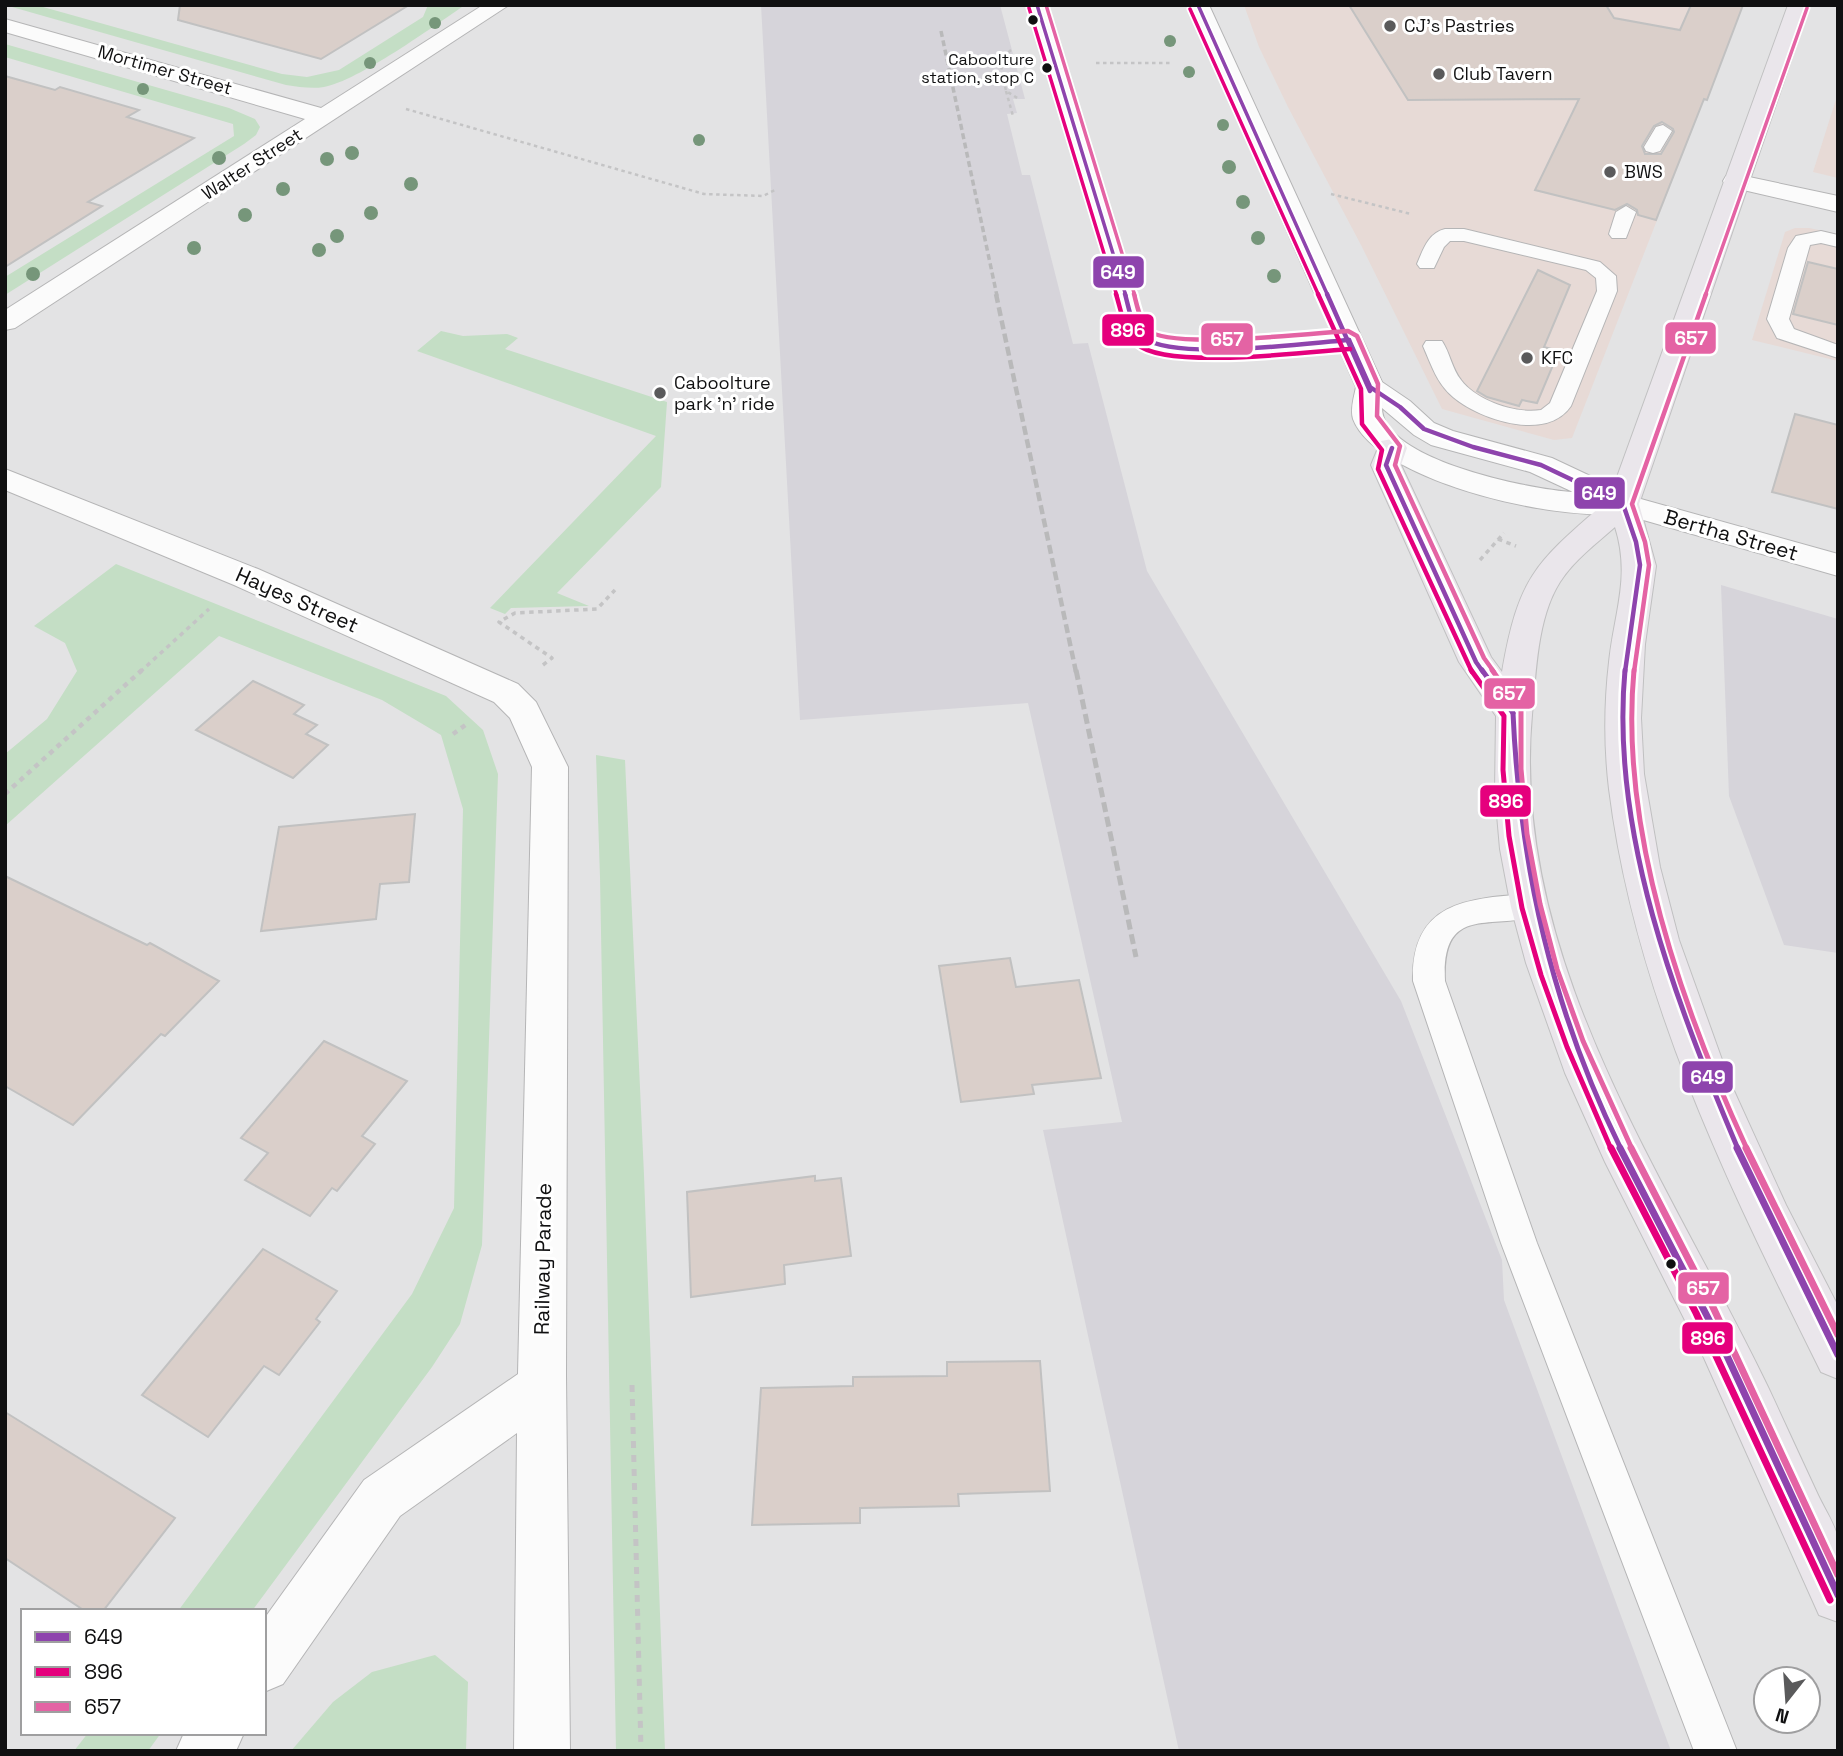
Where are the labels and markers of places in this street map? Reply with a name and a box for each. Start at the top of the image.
unlabelled marker [1026,13,1040,27]
place label: CJ's Pastries [1404,14,1515,37]
marker: CJ's Pastries [1382,18,1398,34]
place label: Caboolture station, stop C [921,49,1034,88]
marker: Caboolture station, stop C [1040,61,1054,75]
place label: Club Tavern [1453,62,1552,85]
marker: Club Tavern [1431,66,1447,82]
place label: BWS [1624,160,1663,183]
marker: BWS [1602,164,1618,180]
place label: KFC [1541,346,1573,369]
marker: KFC [1519,350,1535,366]
place label: Caboolture park 'n' ride [674,371,775,415]
marker: Caboolture park 'n' ride [652,385,668,401]
unlabelled marker [1664,1257,1678,1271]

